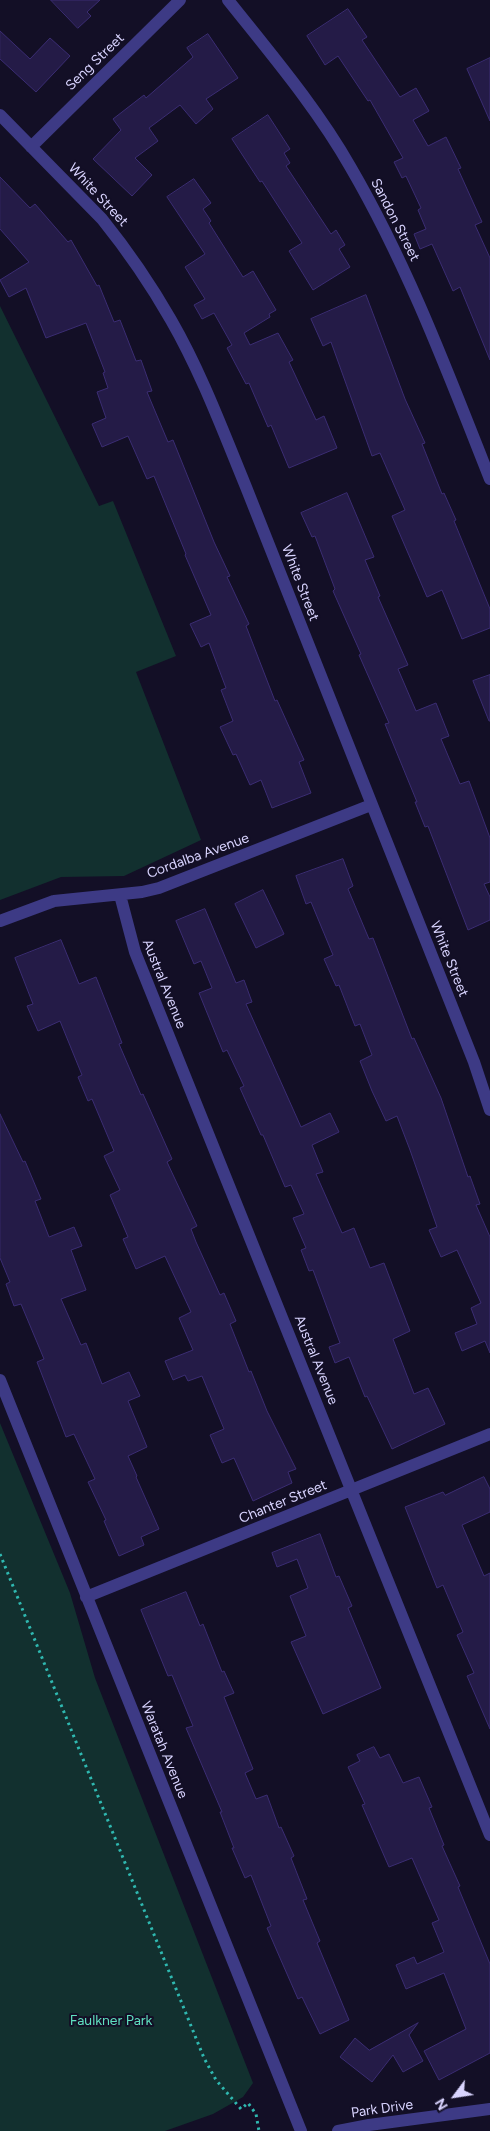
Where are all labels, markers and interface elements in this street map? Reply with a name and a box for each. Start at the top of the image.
street label: Seng Street [62,30,128,94]
street label: White Street [65,160,131,230]
street label: Sandon Street [367,176,423,264]
street label: White Street [278,543,322,623]
street label: Cordalba Avenue [145,830,251,882]
street label: White Street [426,919,472,999]
street label: Austral Avenue [138,937,190,1031]
street label: Austral Avenue [290,1313,342,1407]
street label: Chanter Street [237,1477,329,1527]
street label: Waratah Avenue [137,1699,191,1801]
park label: Faulkner Park [70,2013,152,2029]
north arrow [430,2071,480,2121]
text: N [432,2095,452,2113]
street label: Park Drive [350,2096,414,2122]

